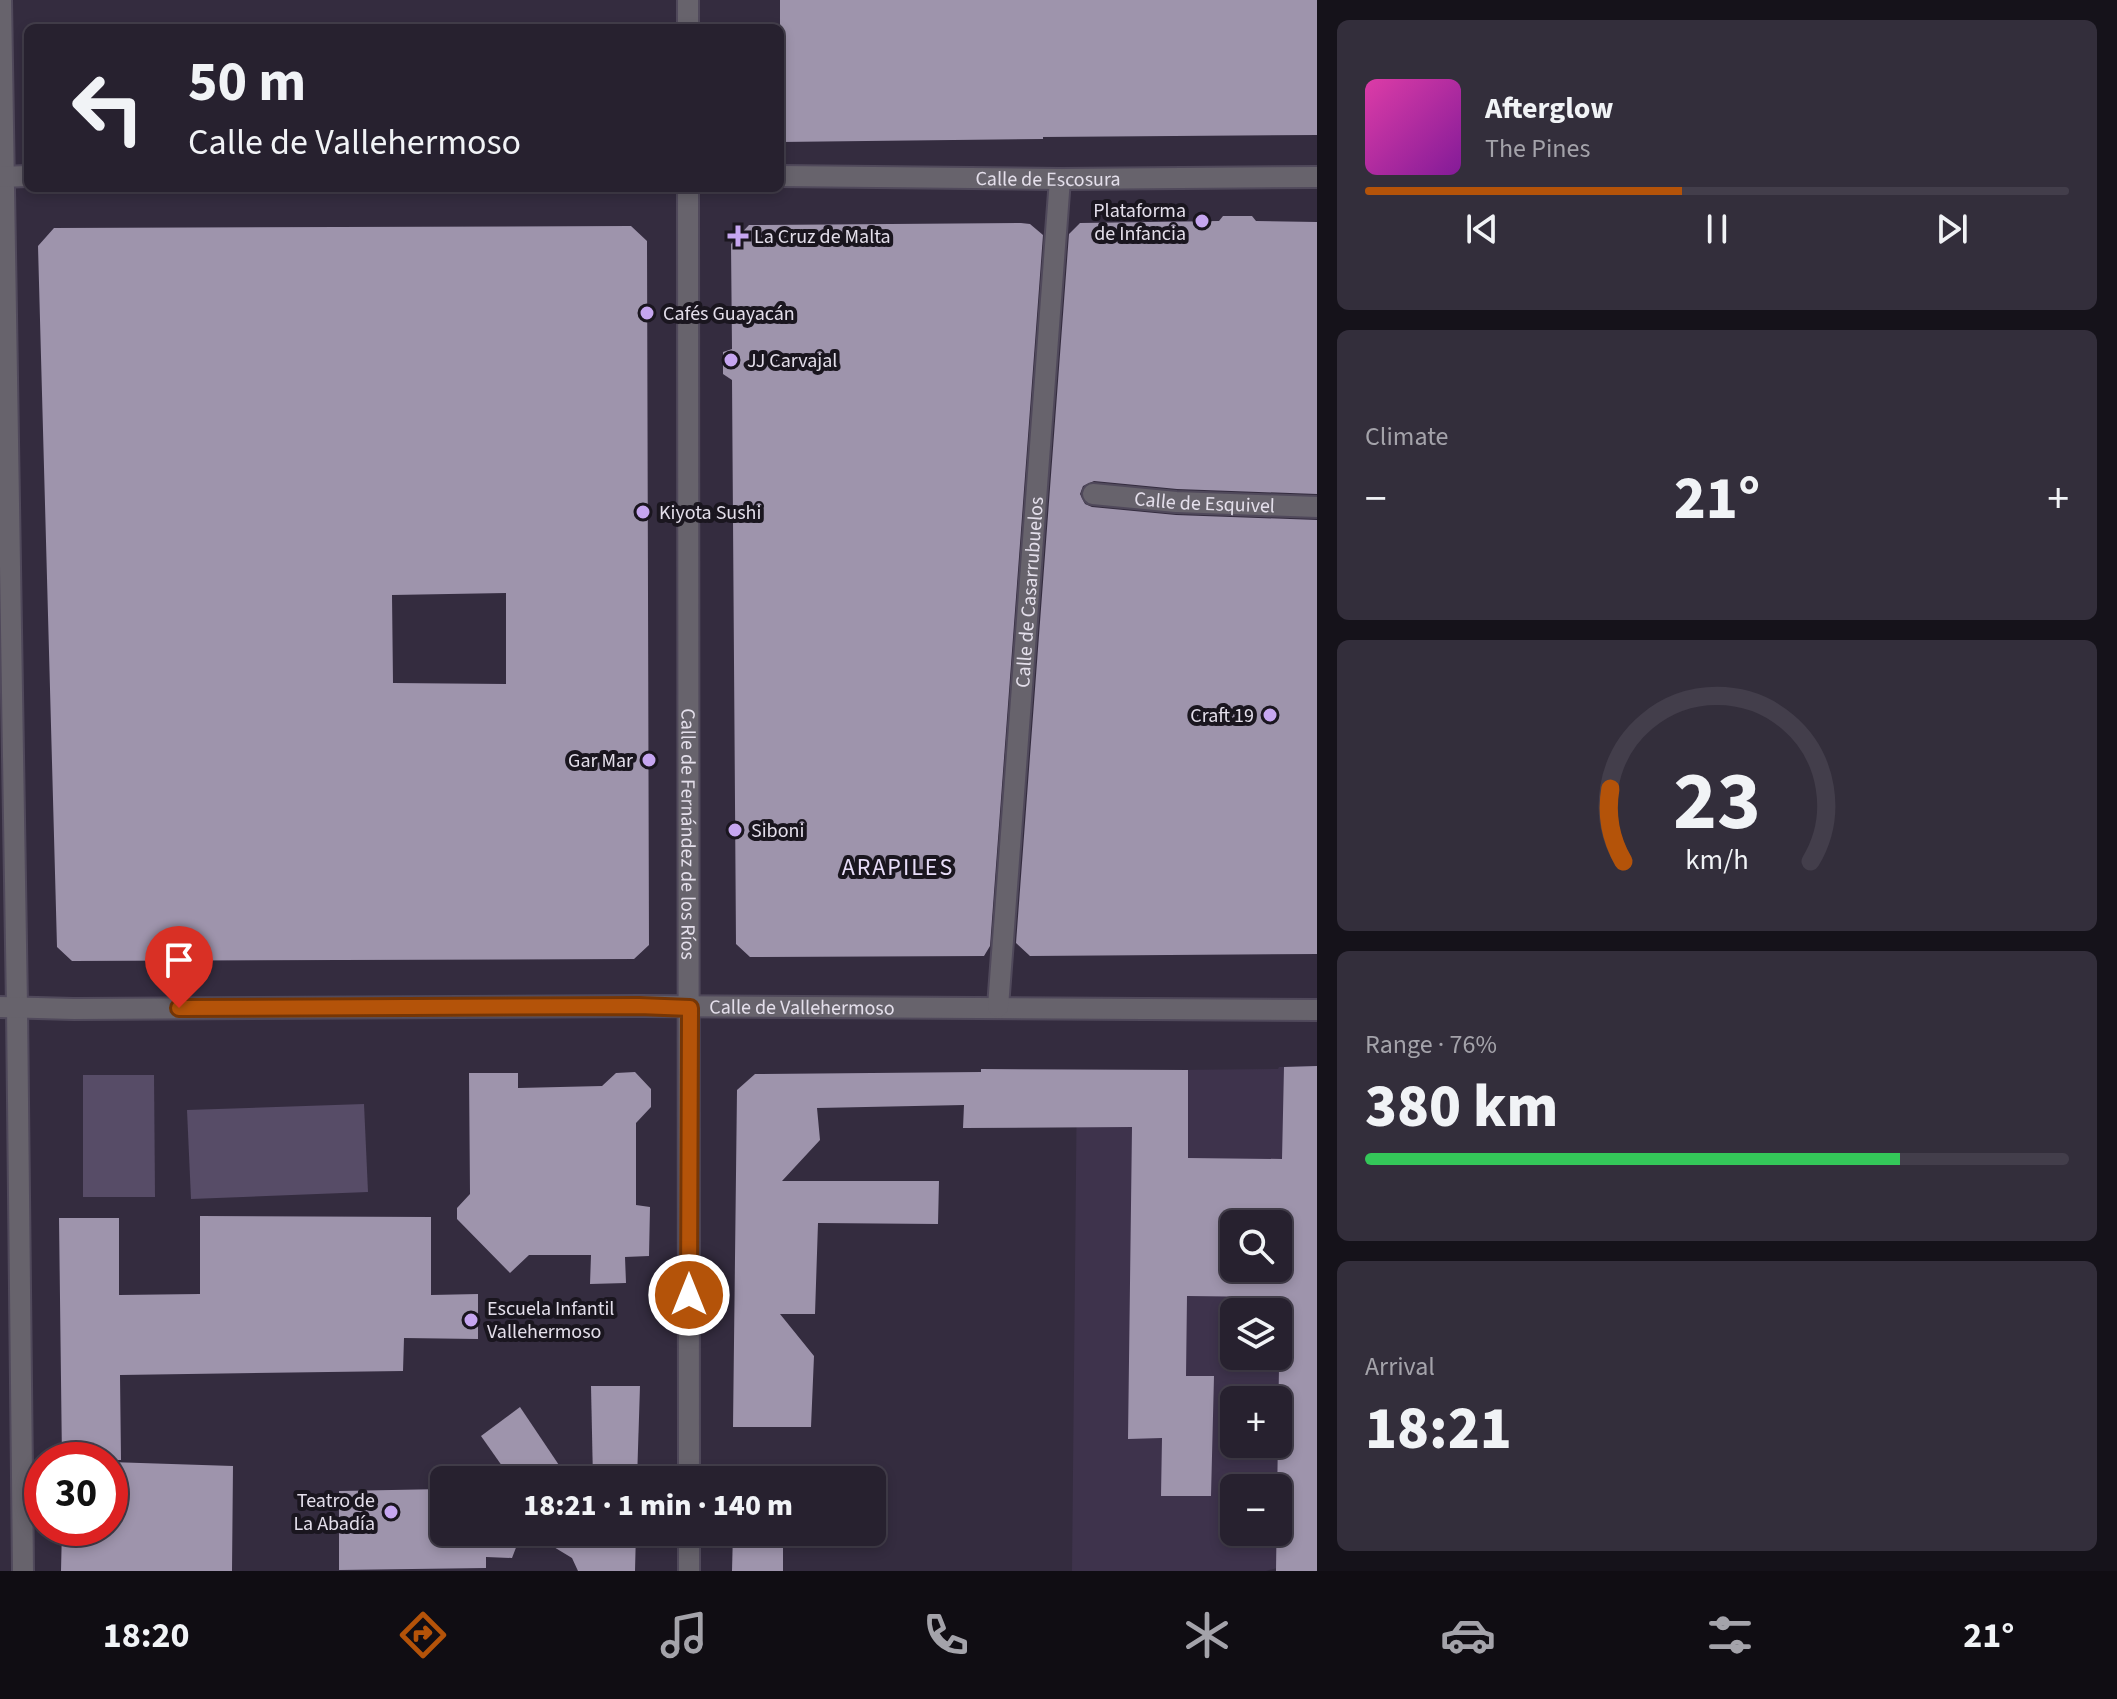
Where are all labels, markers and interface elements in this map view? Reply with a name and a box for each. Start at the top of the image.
text: 50 m [188,43,306,122]
icon: left [56,56,160,160]
text: Afterglow [1485,87,1613,130]
text: Calle de Vallehermoso [188,117,521,168]
text: The Pines [1485,130,1590,167]
street label: Calle de Escosura [975,165,1121,194]
place label: Plataforma de Infancia [1093,197,1186,248]
icon: previous [1460,207,1504,251]
icon: pause [1695,207,1739,251]
icon: next [1930,207,1974,251]
marker: Plataforma de Infancia [1193,212,1211,230]
place label: La Cruz de Malta [754,223,891,251]
marker: La Cruz de Malta [729,227,747,245]
place label: Cafés Guayacán [663,300,795,328]
marker: Cafés Guayacán [638,304,656,322]
place label: JJ Carvajal [747,347,837,375]
marker: JJ Carvajal [722,351,740,369]
text: Climate [1365,418,1449,455]
text: 21° [1674,457,1760,542]
text: − [1365,468,1387,531]
text: + [2047,468,2069,531]
street label: Calle de Esquivel [1133,485,1275,521]
street label: Calle de Casarrubuelos [1009,496,1051,689]
place label: Kiyota Sushi [659,499,761,527]
marker: Kiyota Sushi [634,503,652,521]
place label: Craft 19 [1190,702,1254,730]
marker: Craft 19 [1261,706,1279,724]
street label: Calle de Fernández de los Ríos [673,708,702,960]
text: 23 [1673,742,1761,860]
place label: Gar Mar [568,747,633,775]
marker: Gar Mar [640,751,658,769]
place label: Siboni [751,817,804,845]
marker: Siboni [726,821,744,839]
text: km/h [1685,840,1749,880]
district label: ARAPILES [842,850,954,885]
pin [145,926,213,1008]
icon: arrive [157,938,201,982]
street label: Calle de Vallehermoso [709,993,895,1023]
text: Range · 76% [1365,1026,1497,1063]
text: 380 km [1365,1065,1558,1150]
map controls [1220,1210,1292,1546]
button: search [1220,1210,1292,1282]
position arrow [647,1253,731,1337]
place label: Escuela Infantil Vallehermoso [487,1295,614,1346]
button: layers [1220,1298,1292,1370]
marker: Escuela Infantil Vallehermoso [462,1311,480,1329]
text: Arrival [1365,1348,1435,1385]
button: + [1220,1386,1292,1458]
text: 18:21 [1365,1387,1512,1472]
speed limit sign: 30 [24,1442,128,1546]
button: − [1220,1474,1292,1546]
text: 18:21 · 1 min · 140 m [523,1484,793,1527]
place label: Teatro de La Abadía [293,1487,375,1538]
marker: Teatro de La Abadía [382,1503,400,1521]
icon: directions [395,1607,451,1663]
icon: music [656,1607,712,1663]
icon: phone [918,1607,974,1663]
icon: climate [1179,1607,1235,1663]
icon: car [1440,1607,1496,1663]
icon: filters [1702,1607,1758,1663]
text: 18:20 [103,1610,190,1661]
text: 21° [1963,1610,2014,1661]

